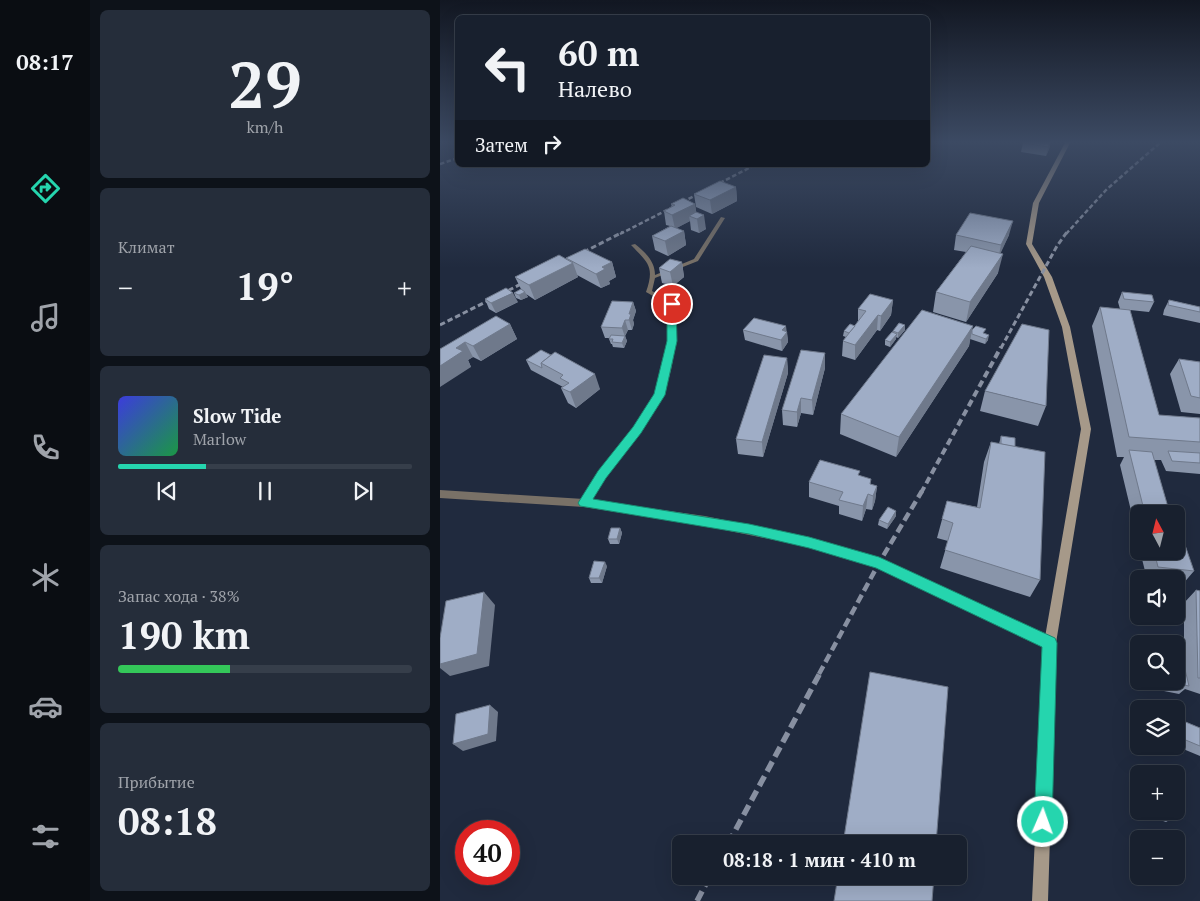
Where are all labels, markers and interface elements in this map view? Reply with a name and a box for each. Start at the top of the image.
text: 60 m [558,30,639,76]
icon: left [475,35,540,100]
text: 29 [228,40,302,127]
text: 08:17 [16,47,74,76]
text: Налево [558,74,632,103]
text: km/h [247,116,283,138]
icon: right [538,130,566,158]
text: Затем [475,132,528,157]
icon: directions [28,171,63,206]
text: Климат [118,236,175,258]
text: 19° [236,261,294,311]
text: − [118,269,133,306]
text: + [397,269,412,306]
pin [651,283,693,325]
icon: arrive [658,290,686,318]
icon: music [28,300,63,335]
text: Slow Tide [193,403,282,428]
text: Marlow [193,428,246,450]
icon: phone [28,430,63,465]
icon: previous [153,477,181,505]
icon: pause [251,477,279,505]
icon: next [349,477,377,505]
north arrow [1130,505,1185,560]
map controls [1130,505,1185,885]
icon: climate [28,560,63,595]
button: sound [1130,570,1185,625]
text: Запас хода · 38% [118,585,240,607]
text: 190 km [118,610,250,660]
button: search [1130,635,1185,690]
icon: car [28,689,63,724]
button: layers [1130,700,1185,755]
button: + [1130,765,1185,820]
text: Прибытие [118,771,195,793]
position arrow [1016,795,1068,847]
text: 08:18 [118,796,217,846]
icon: filters [28,819,63,854]
speed limit sign: 40 [455,820,520,885]
button: − [1130,830,1185,885]
text: 08:18 · 1 мин · 410 m [723,847,916,872]

